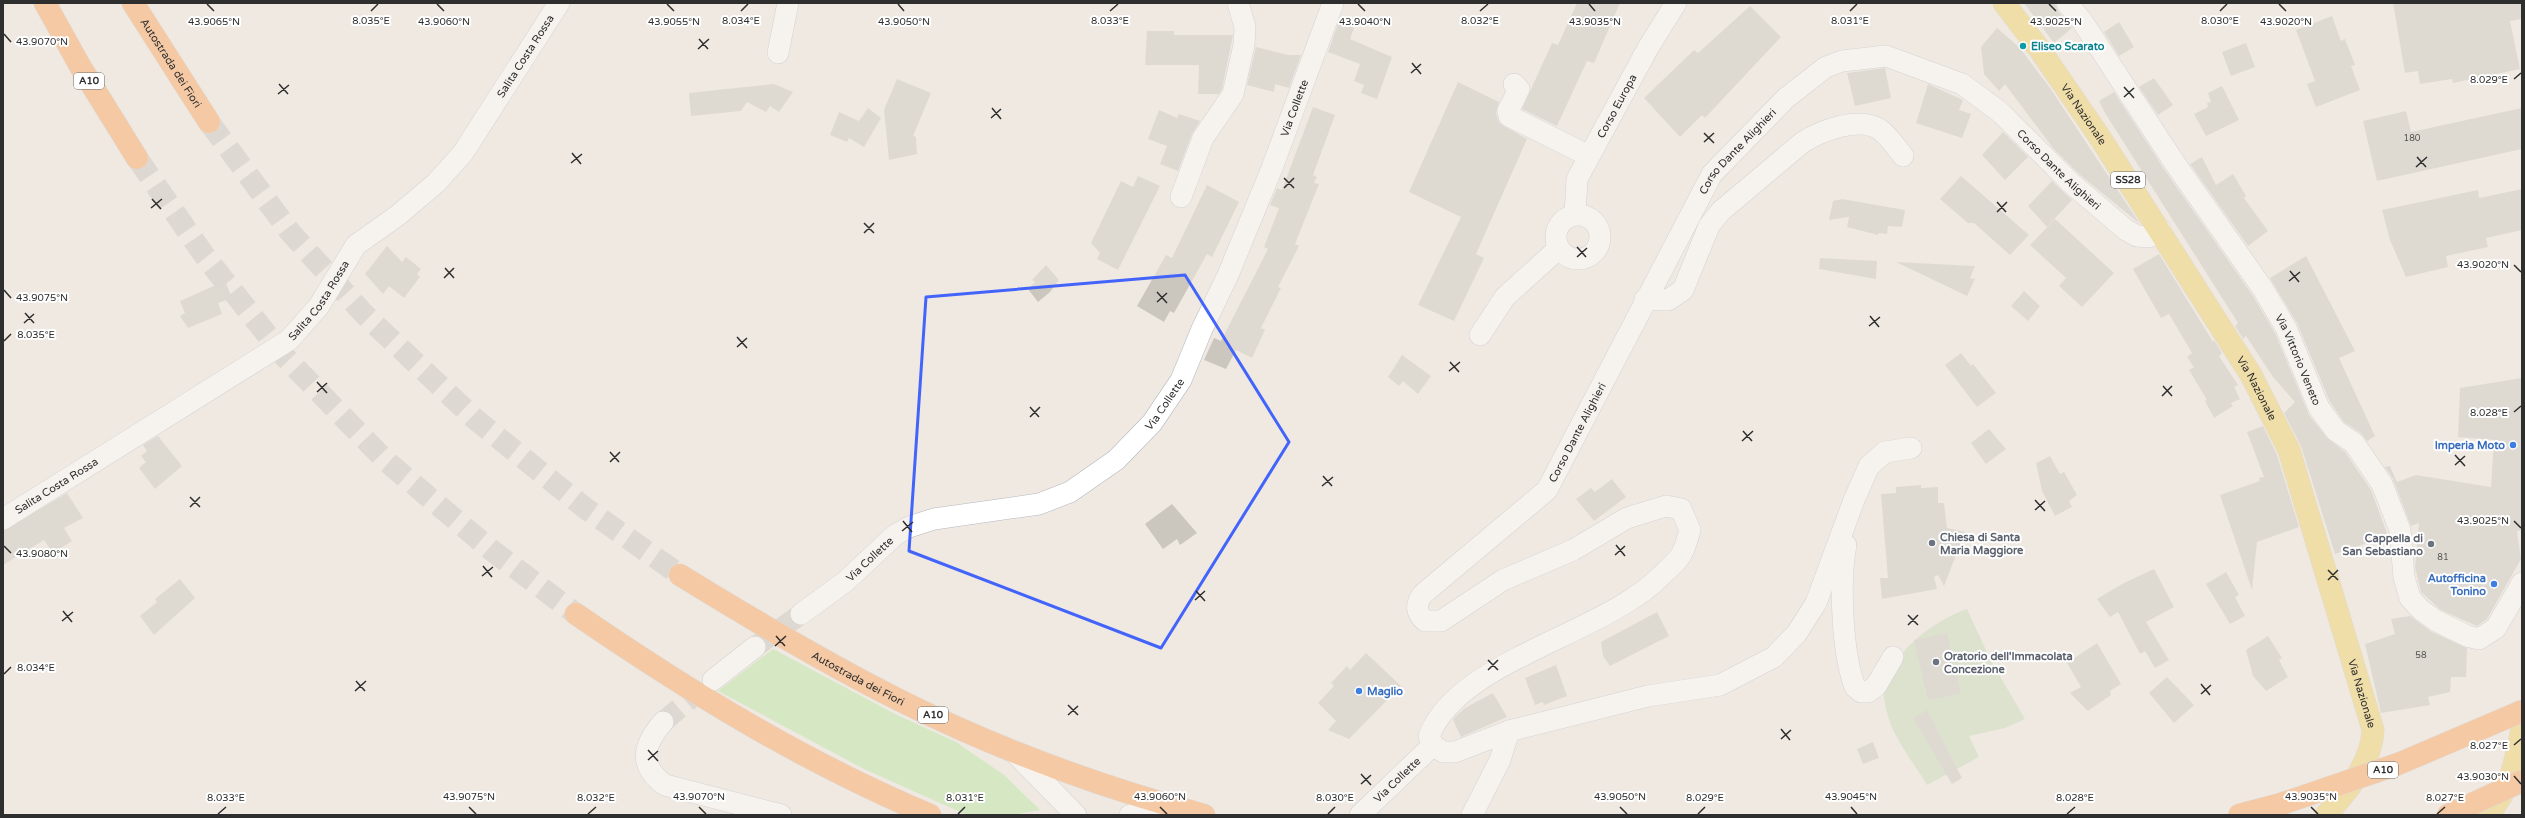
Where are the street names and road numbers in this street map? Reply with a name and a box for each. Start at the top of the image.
street label: Salita Costa Rossa [494,12,556,100]
street label: Autostrada dei Fiori [138,16,204,110]
street label: Corso Europa [1594,72,1639,140]
road number: A10 [74,73,104,89]
street label: Via Collette [1278,78,1311,138]
street label: Via Nazionale [2059,81,2109,147]
street label: Corso Dante Alighieri [1696,106,1779,196]
street label: Corso Dante Alighieri [2014,126,2103,212]
road number: SS28 [2111,172,2145,188]
street label: Salita Costa Rossa [285,258,352,343]
street label: Via Vittorio Veneto [2273,312,2324,407]
street label: Via Nazionale [2234,354,2279,422]
street label: Via Collette [1142,376,1187,433]
street label: Corso Dante Alighieri [1546,380,1608,484]
street label: Salita Costa Rossa [12,455,100,516]
street label: Via Collette [843,534,896,584]
street label: Autostrada dei Fiori [809,648,907,708]
street label: Via Nazionale [2346,658,2378,729]
road number: A10 [918,707,948,723]
street label: Via Collette [1371,754,1423,805]
road number: A10 [2368,762,2398,778]

